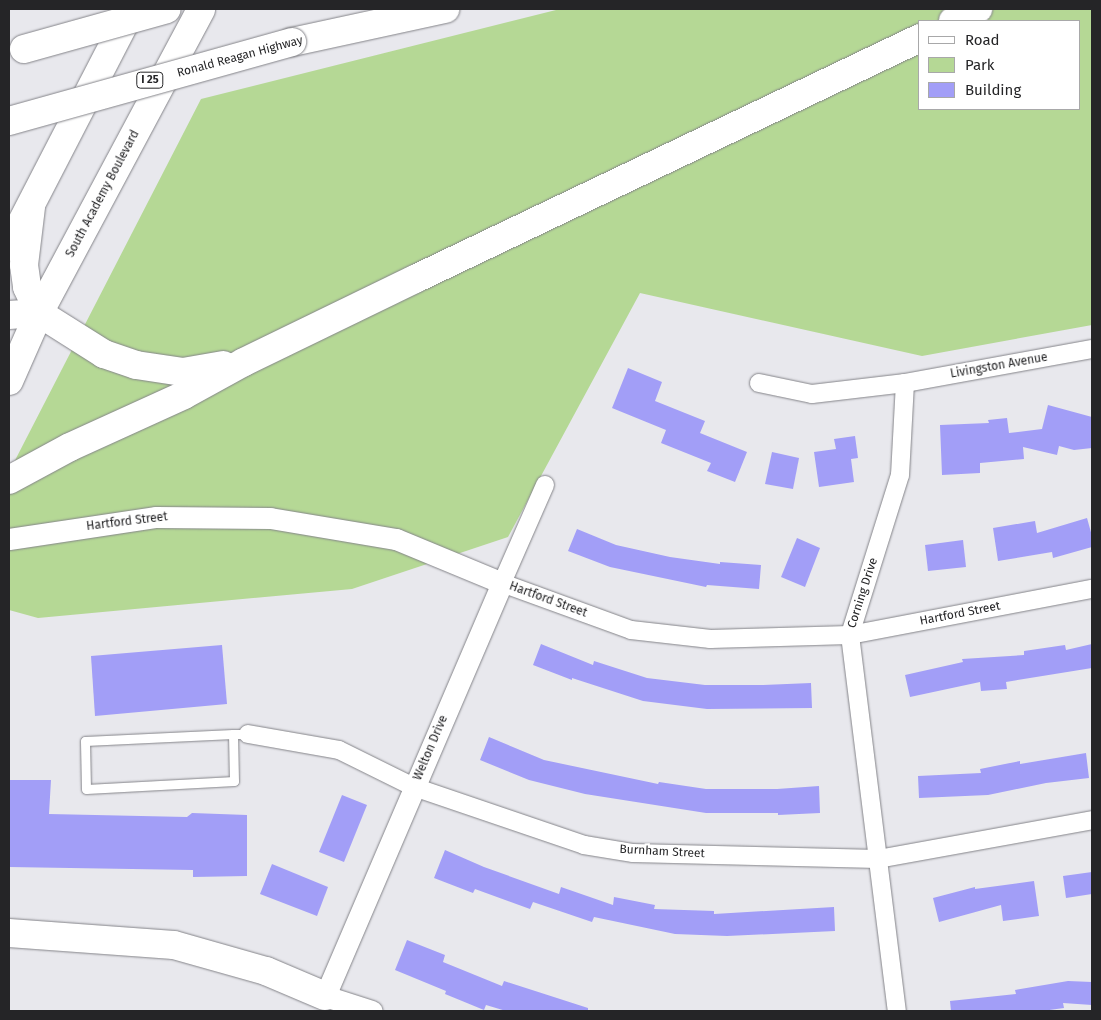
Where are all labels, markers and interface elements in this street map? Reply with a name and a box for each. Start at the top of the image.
legend [918,20,1081,110]
text: Road [965,31,1000,49]
street label: Ronald Reagan Highway [176,33,304,81]
text: Park [965,56,995,74]
road number: I 25 [136,72,164,88]
text: Building [965,81,1021,99]
street label: South Academy Boulevard [63,128,143,260]
street label: Livingston Avenue [949,350,1049,382]
street label: Hartford Street [86,510,168,534]
street label: Corning Drive [845,556,881,630]
street label: Hartford Street [507,579,589,621]
street label: Hartford Street [919,599,1001,629]
street label: Welton Drive [411,713,451,783]
street label: Burnham Street [619,843,705,861]

